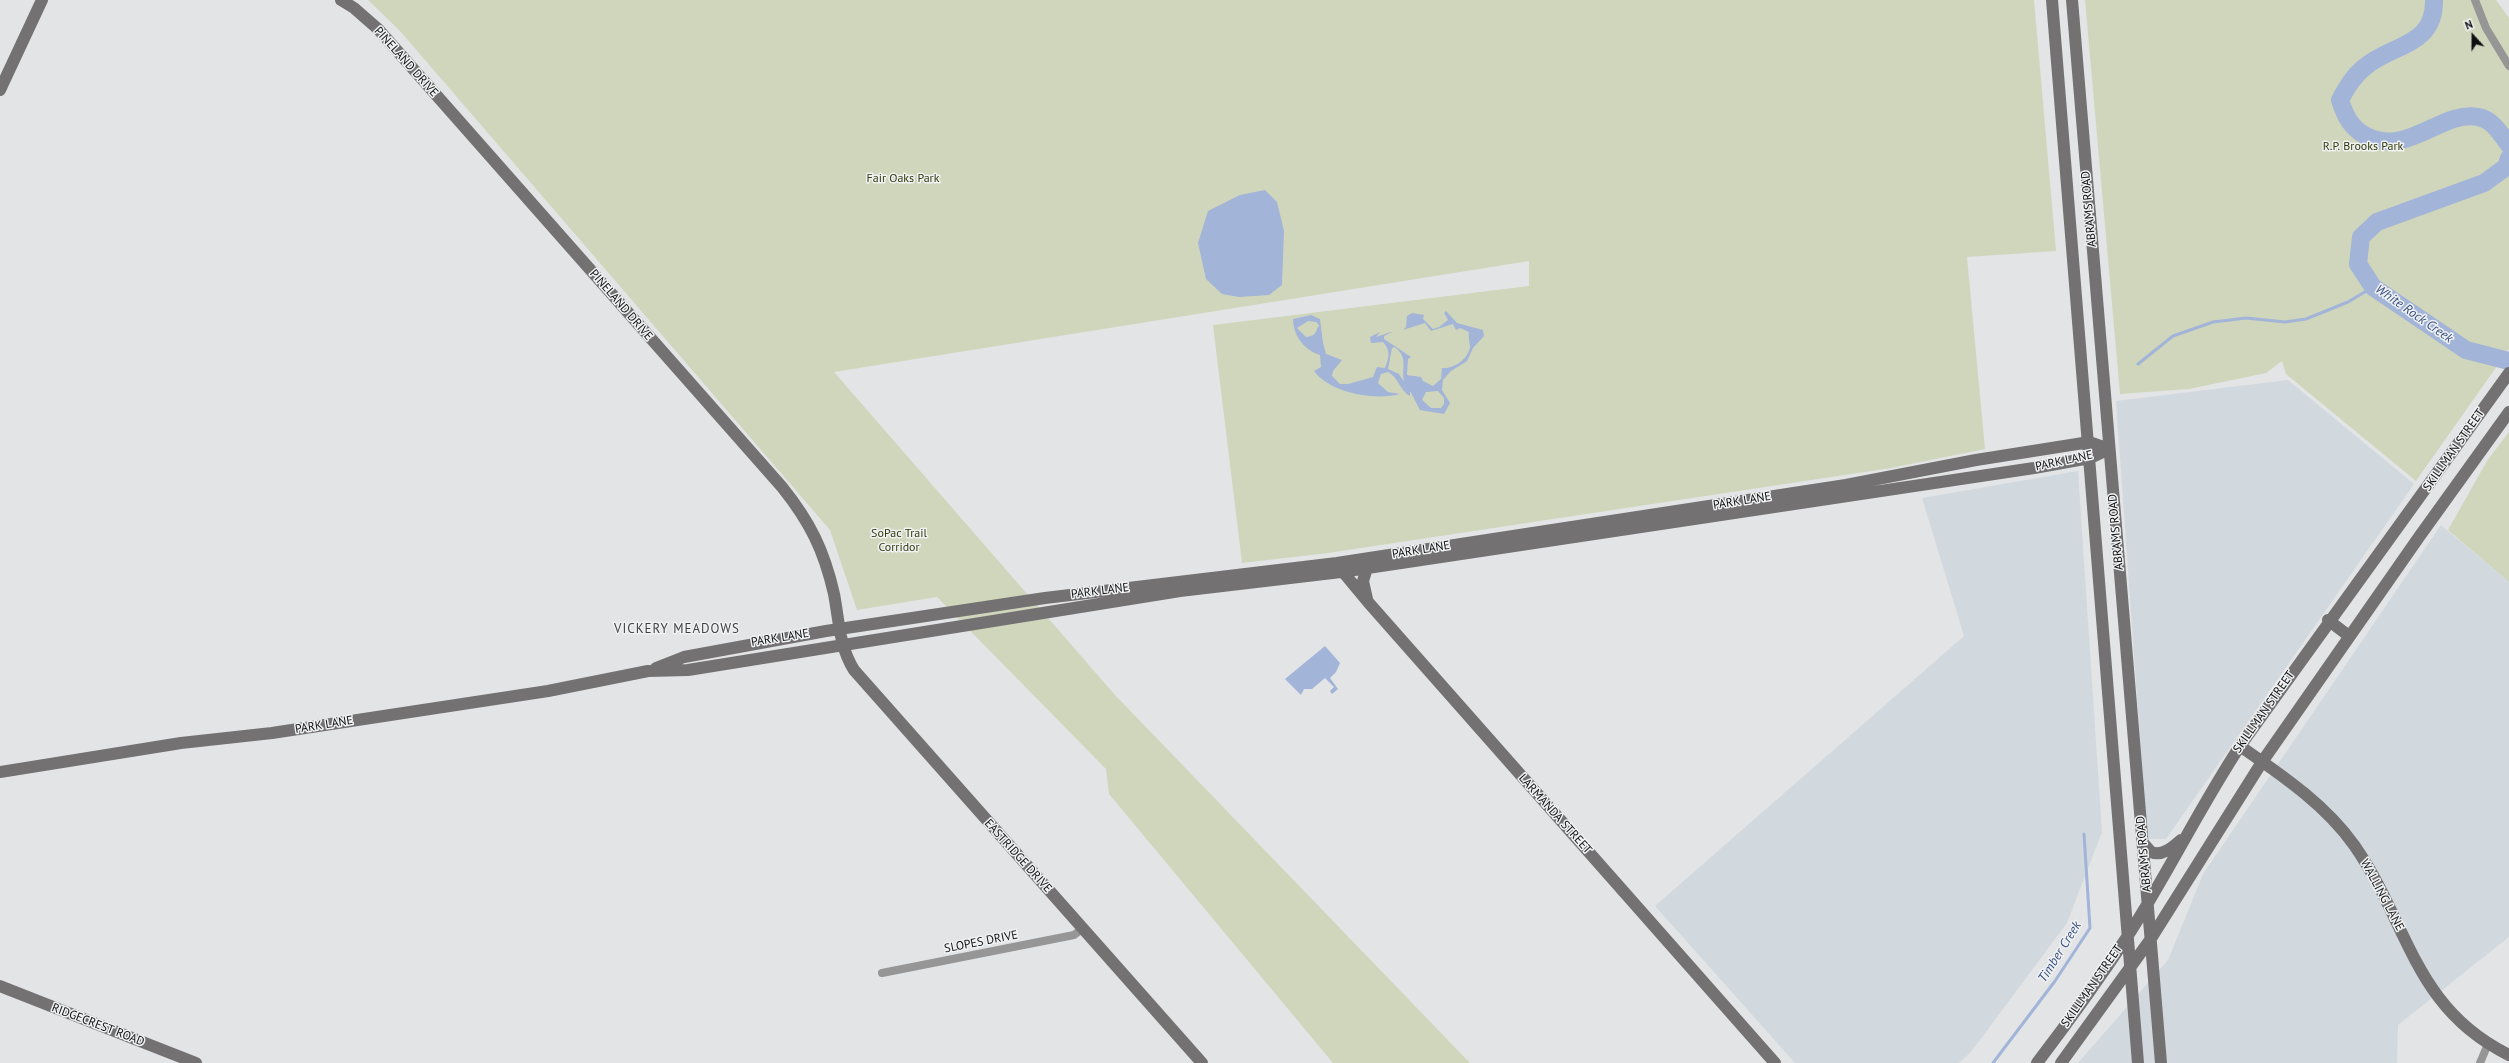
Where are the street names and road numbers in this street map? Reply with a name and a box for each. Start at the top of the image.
street label: PINELAND DRIVE [371,24,441,100]
street label: ABRAMS ROAD [2079,170,2099,248]
street label: PINELAND DRIVE [586,267,656,343]
street label: SKILLMAN STREET [2420,406,2488,494]
street label: PARK LANE [2034,448,2094,474]
street label: PARK LANE [1712,489,1772,513]
street label: ABRAMS ROAD [2106,493,2126,571]
street label: PARK LANE [1391,538,1451,562]
street label: PARK LANE [1070,580,1130,602]
street label: PARK LANE [750,626,810,650]
street label: SKILLMAN STREET [2230,668,2298,756]
street label: PARK LANE [294,713,354,737]
street label: LARMANDA STREET [1515,771,1595,857]
street label: ABRAMS ROAD [2134,815,2154,893]
street label: EASTRIDGE DRIVE [981,816,1055,896]
street label: WALLING LANE [2357,857,2407,933]
street label: SLOPES DRIVE [943,928,1019,956]
street label: SKILLMAN STREET [2058,942,2126,1030]
street label: RIDGECREST ROAD [50,1001,146,1049]

